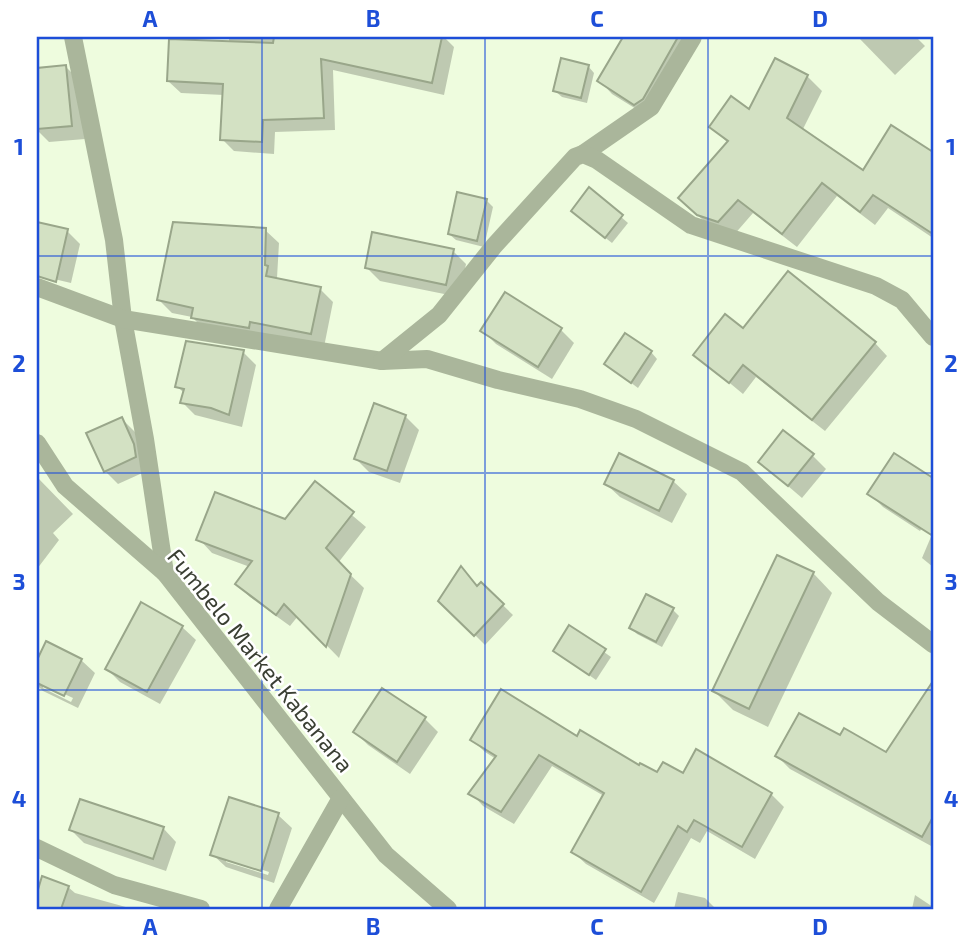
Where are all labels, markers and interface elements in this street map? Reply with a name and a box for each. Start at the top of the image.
text: A [142,4,158,32]
text: B [366,4,380,32]
text: C [590,4,604,32]
text: D [812,4,828,32]
text: 1 [14,132,24,160]
text: 1 [946,132,956,160]
text: 2 [12,349,26,377]
text: 2 [944,349,958,377]
street label: Fumbelo Market Kabanana [162,543,360,777]
text: 3 [12,567,26,595]
text: 3 [944,567,958,595]
text: 4 [12,784,26,812]
text: 4 [944,784,958,812]
text: A [142,912,158,940]
text: B [366,912,380,940]
text: C [590,912,604,940]
text: D [812,912,828,940]

